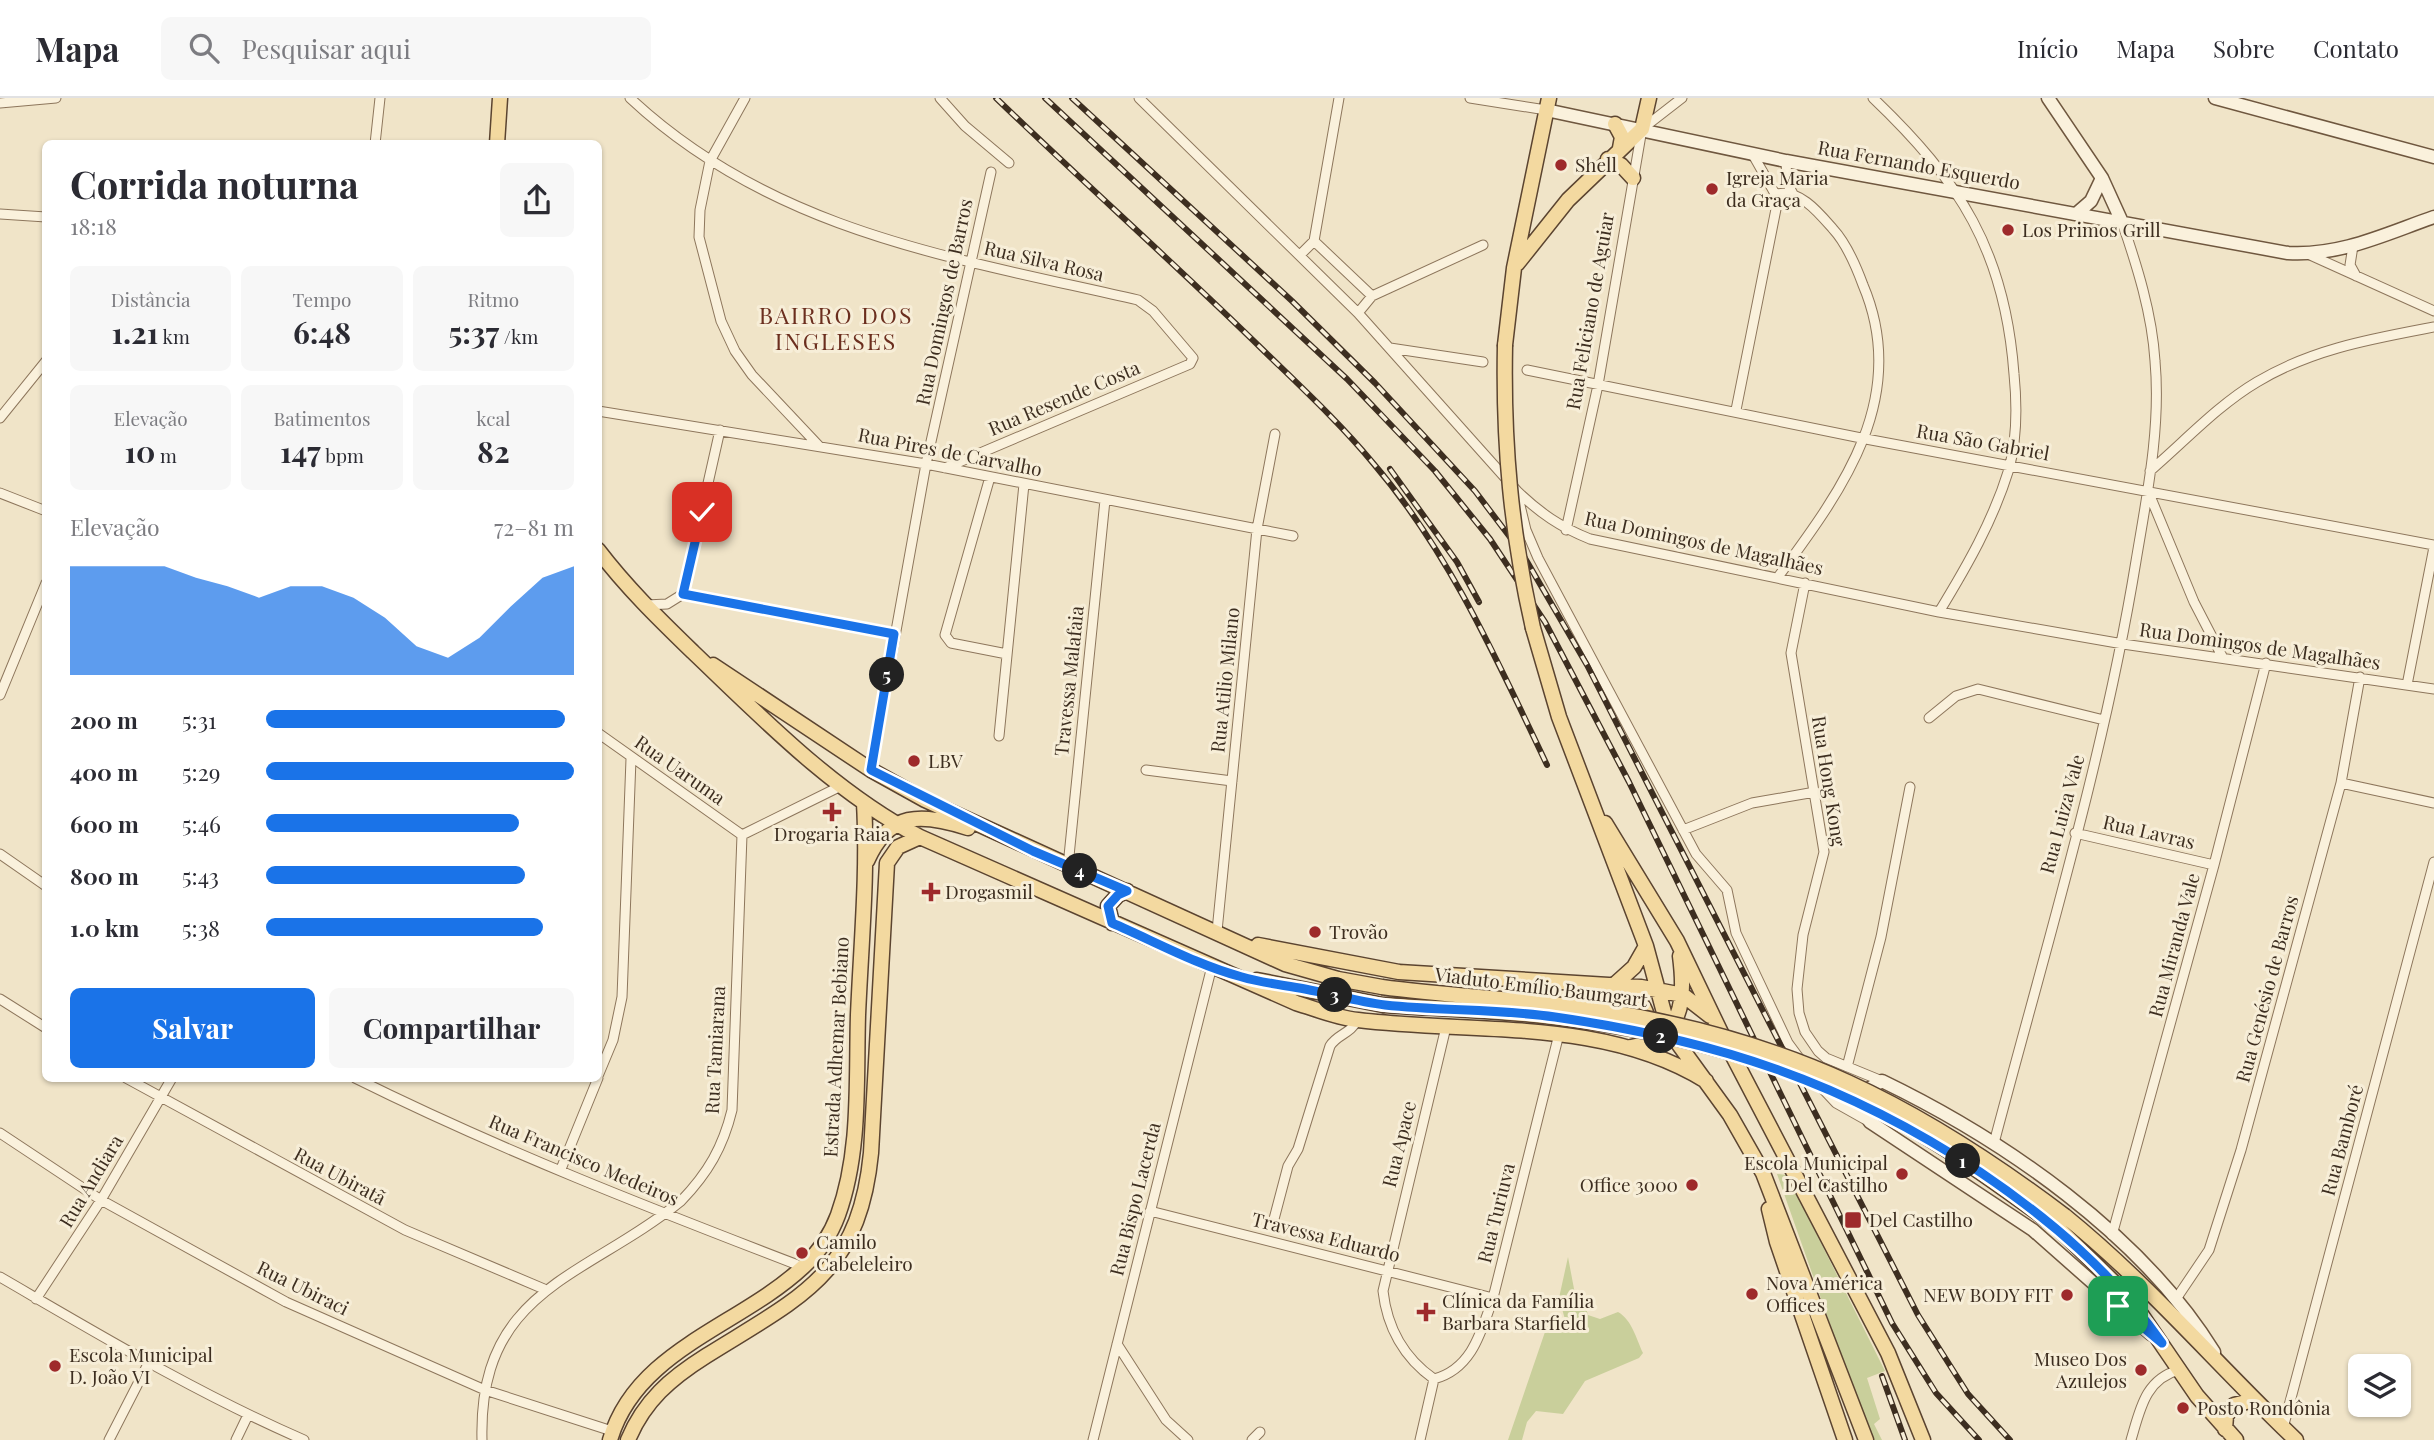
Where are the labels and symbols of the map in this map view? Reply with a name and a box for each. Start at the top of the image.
street label: Rua Fernando Esquerdo [1816,133,2022,195]
place label: Shell [1575,151,1617,177]
marker: Shell [1553,157,1569,173]
place label: Igreja Maria da Graça [1726,164,1829,212]
marker: Igreja Maria da Graça [1704,181,1720,197]
street label: Rua Domingos de Barros [908,196,978,408]
street label: Rua Feliciano de Aguiar [1559,209,1619,412]
place label: Los Primos Grill [2022,216,2161,242]
marker: Los Primos Grill [2000,222,2016,238]
street label: Rua Silva Rosa [982,234,1107,287]
district label: BAIRRO DOS INGLESES [759,299,913,356]
street label: Rua Resende Costa [984,353,1144,441]
street label: Rua São Gabriel [1915,417,2052,466]
street label: Rua Pires de Carvalho [856,420,1044,482]
pin [672,482,732,542]
street label: Rua Domingos de Magalhães [1582,504,1826,580]
street label: Travessa Malafaia [1047,604,1089,757]
street label: Rua Atilio Milano [1203,606,1245,754]
street label: Rua Domingos de Magalhães [2138,615,2382,675]
pin: 5 [870,658,904,692]
street label: Rua Hong Kong [1807,714,1853,848]
street label: Rua Uaruma [630,728,732,810]
place label: LBV [928,747,964,773]
street label: Rua Luiza Vale [2033,751,2089,876]
marker: LBV [906,753,922,769]
marker: Drogaria Raia [824,804,840,820]
street label: Rua Lavras [2101,808,2198,854]
place label: Drogaria Raia [774,820,891,846]
pin: 4 [1062,854,1098,888]
street label: Rua Miranda Vale [2141,870,2205,1020]
place label: Drogasmil [945,878,1033,904]
marker: Drogasmil [923,884,939,900]
street label: Rua Genésio de Barros [2229,892,2304,1085]
place label: Trovão [1329,918,1388,944]
marker: Trovão [1307,924,1323,940]
street label: Estrada Adhemar Bebiano [816,936,854,1158]
street label: Viaduto Emílio Baumgart [1432,960,1649,1012]
pin: 3 [1318,978,1352,1012]
street label: Rua Tamiarana [698,985,730,1115]
pin: 2 [1644,1018,1678,1054]
street label: Rua Bamboré [2314,1081,2368,1198]
street label: Rua Apace [1375,1098,1421,1190]
street label: Rua Francisco Medeiros [485,1107,683,1211]
street label: Rua Bispo Lacerda [1102,1119,1166,1278]
street label: Rua Andiara [52,1129,128,1232]
street label: Rua Ubiratã [290,1140,391,1210]
pin: 1 [1946,1144,1980,1178]
place label: Escola Municipal Del Castilho [1744,1149,1889,1197]
street label: Rua Turiuva [1470,1160,1520,1265]
marker: Escola Municipal Del Castilho [1894,1166,1910,1182]
place label: Office 3000 [1580,1171,1678,1197]
marker: Office 3000 [1684,1177,1700,1193]
street label: Travessa Eduardo [1249,1205,1403,1267]
place label: Del Castilho [1869,1206,1973,1232]
marker: Del Castilho [1843,1210,1863,1230]
place label: Camilo Cabeleleiro [816,1228,913,1276]
marker: Camilo Cabeleleiro [794,1245,810,1261]
street label: Rua Ubiraci [253,1254,354,1321]
place label: Nova América Offices [1766,1269,1884,1317]
pin [2088,1276,2148,1336]
place label: NEW BODY FIT [1923,1281,2053,1307]
marker: Nova América Offices [1744,1286,1760,1302]
place label: Clínica da Família Barbara Starfield [1442,1287,1595,1335]
marker: NEW BODY FIT [2059,1287,2075,1303]
marker: Clínica da Família Barbara Starfield [1416,1302,1436,1322]
place label: Escola Municipal D. João VI [69,1341,214,1389]
place label: Museo Dos Azulejos [2034,1345,2127,1393]
marker: Escola Municipal D. João VI [47,1358,63,1374]
marker: Museo Dos Azulejos [2133,1362,2149,1378]
place label: Posto Rondônia [2197,1394,2331,1420]
marker: Posto Rondônia [2175,1400,2191,1416]

